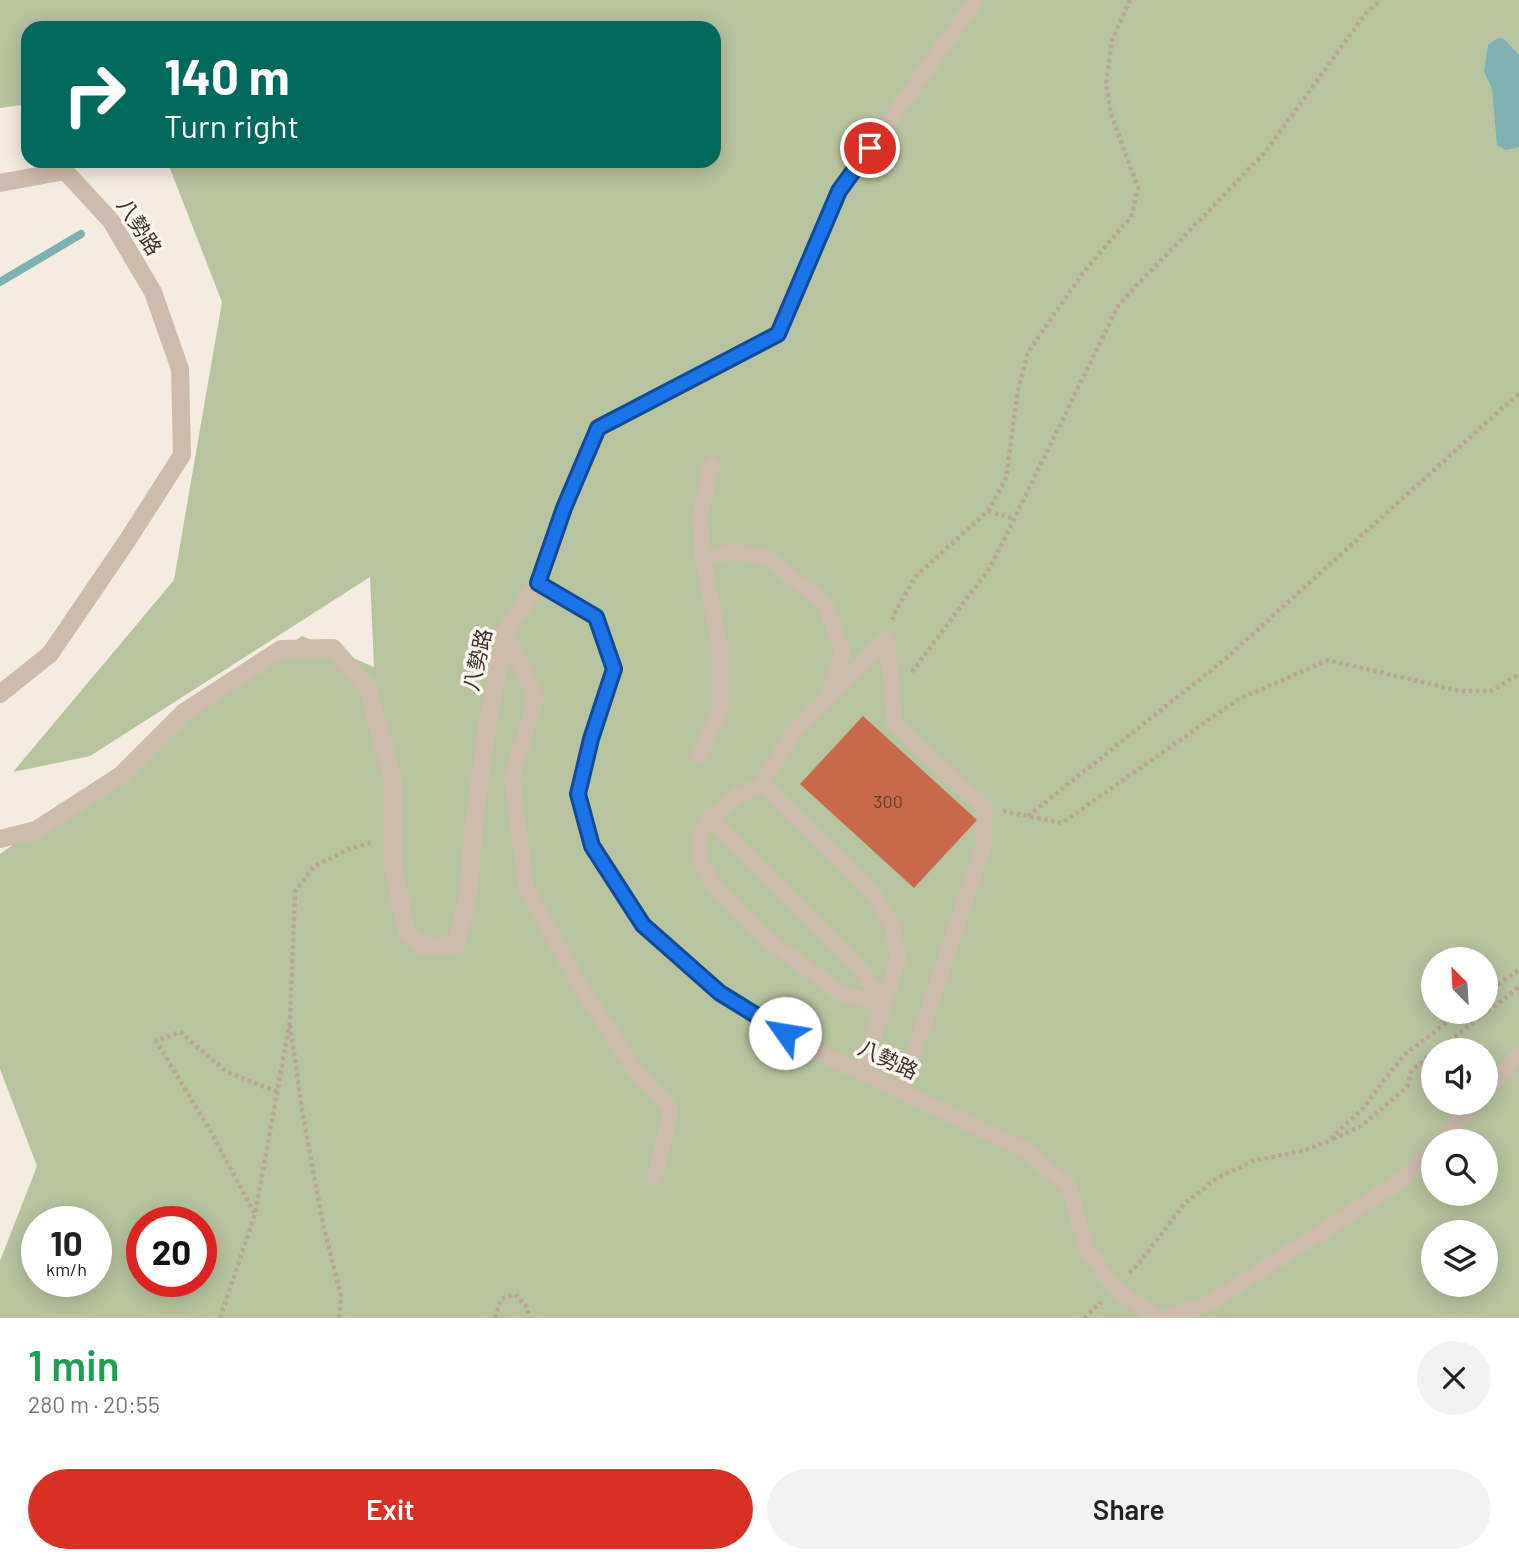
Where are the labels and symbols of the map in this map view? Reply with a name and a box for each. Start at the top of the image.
pin [840,118,900,178]
street label: 八勢路 [113,193,168,259]
street label: 八勢路 [457,626,496,693]
house number: 300 [873,790,903,812]
north arrow [1421,947,1498,1024]
position arrow [748,996,822,1070]
street label: 八勢路 [855,1034,922,1083]
speed limit sign: 20 [126,1206,217,1297]

